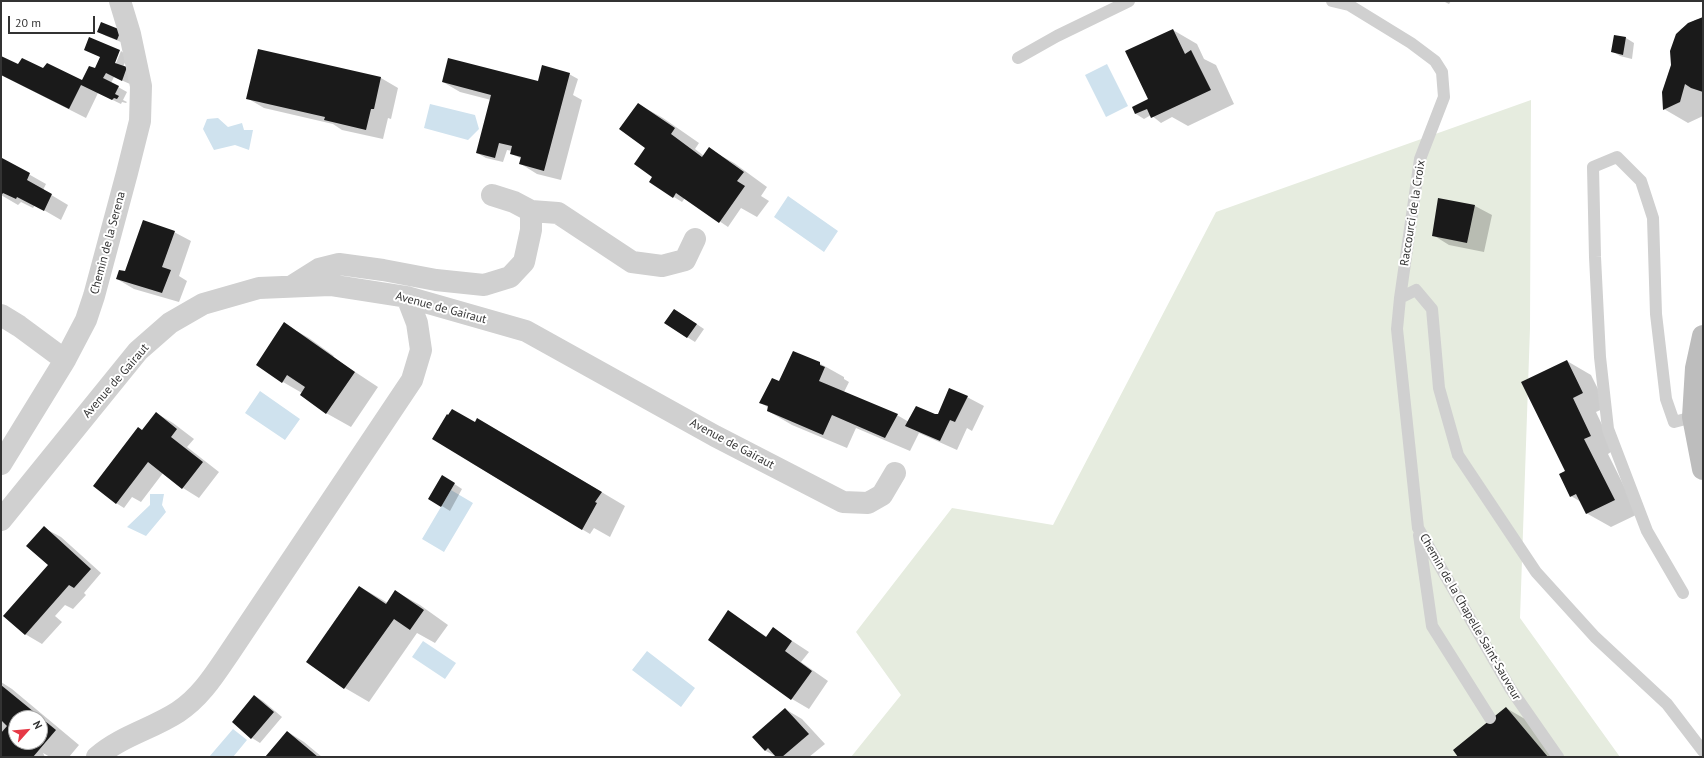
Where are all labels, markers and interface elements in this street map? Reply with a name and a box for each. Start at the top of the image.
scale bar [10,8,97,34]
text: 20 m [15,15,41,30]
street label: Raccourci de la Croix [1398,159,1428,267]
street label: Chemin de la Serena [87,190,129,296]
street label: Avenue de Gairaut [394,289,488,327]
street label: Avenue de Gairaut [80,341,152,421]
street label: Avenue de Gairaut [687,416,777,472]
street label: Chemin de la Chapelle Saint-Sauveur [1416,531,1524,703]
north arrow [8,710,48,750]
text: N [30,719,46,731]

